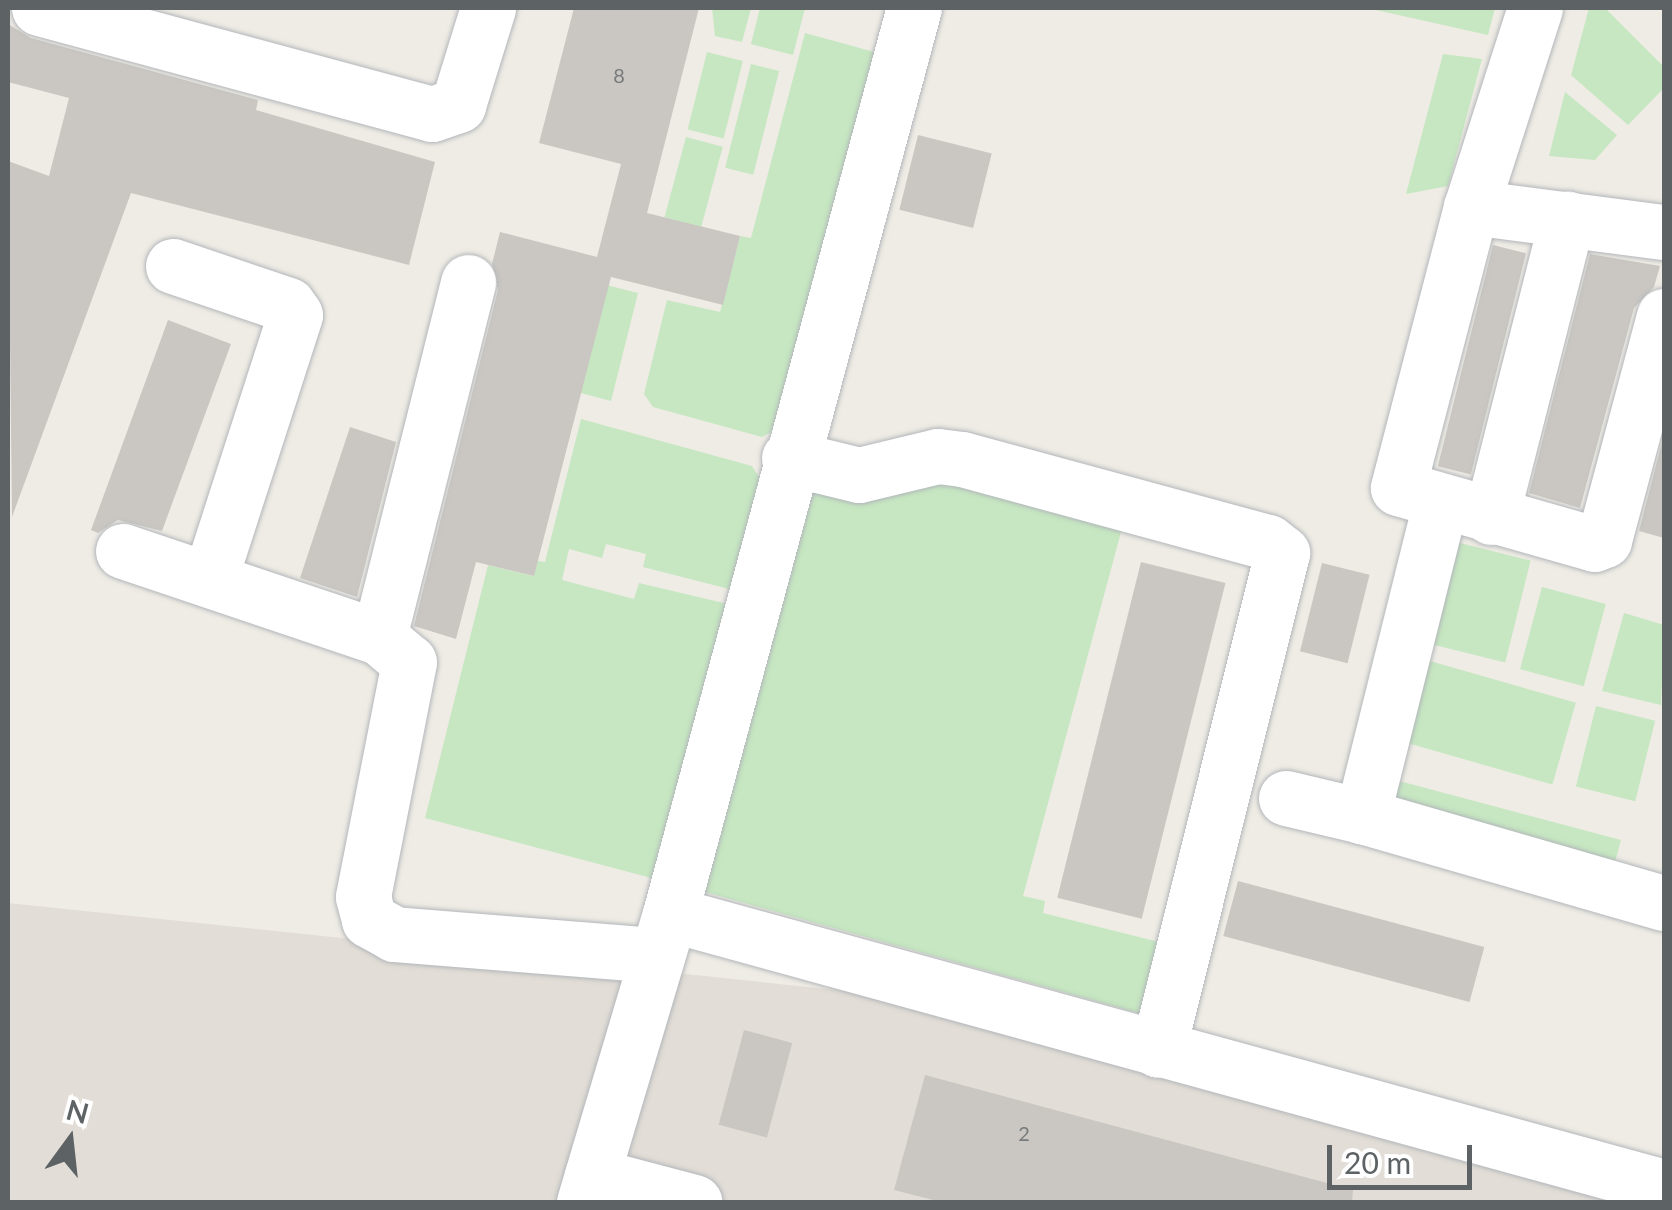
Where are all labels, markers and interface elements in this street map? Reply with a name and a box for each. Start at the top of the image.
house number: 8 [613,63,625,87]
north arrow [20,1090,120,1190]
text: N [63,1092,93,1130]
house number: 2 [1018,1121,1030,1145]
scale bar [1332,1125,1477,1187]
text: 20 m [1344,1144,1411,1180]

